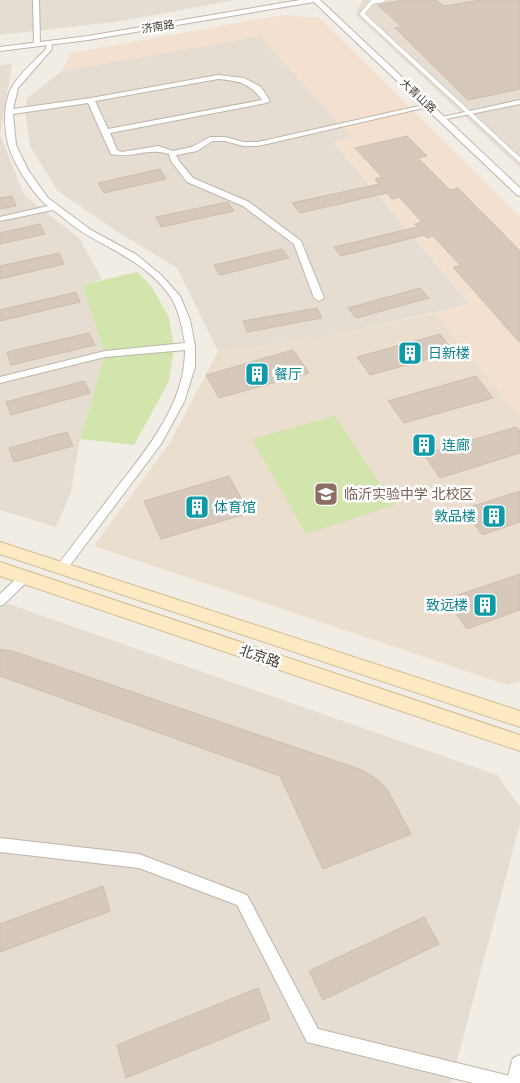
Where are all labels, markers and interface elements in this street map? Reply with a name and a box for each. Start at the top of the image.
street label: 济南路 [141,18,175,36]
street label: 大青山路 [397,76,439,116]
building icon: 日新楼 [397,340,423,366]
place label: 日新楼 [428,345,470,361]
building icon: 餐厅 [244,361,270,387]
place label: 餐厅 [274,366,302,382]
building icon: 连廊 [411,432,437,458]
place label: 连廊 [442,437,470,453]
school or university icon: 临沂实验中学 北校区 [313,481,339,507]
place label: 临沂实验中学 北校区 [344,486,473,502]
building icon: 体育馆 [184,494,210,520]
place label: 体育馆 [214,499,256,515]
building icon: 敦品楼 [481,503,507,529]
place label: 敦品楼 [434,508,476,524]
building icon: 致远楼 [472,592,498,618]
place label: 致远楼 [426,597,468,613]
street label: 北京路 [238,642,282,670]

